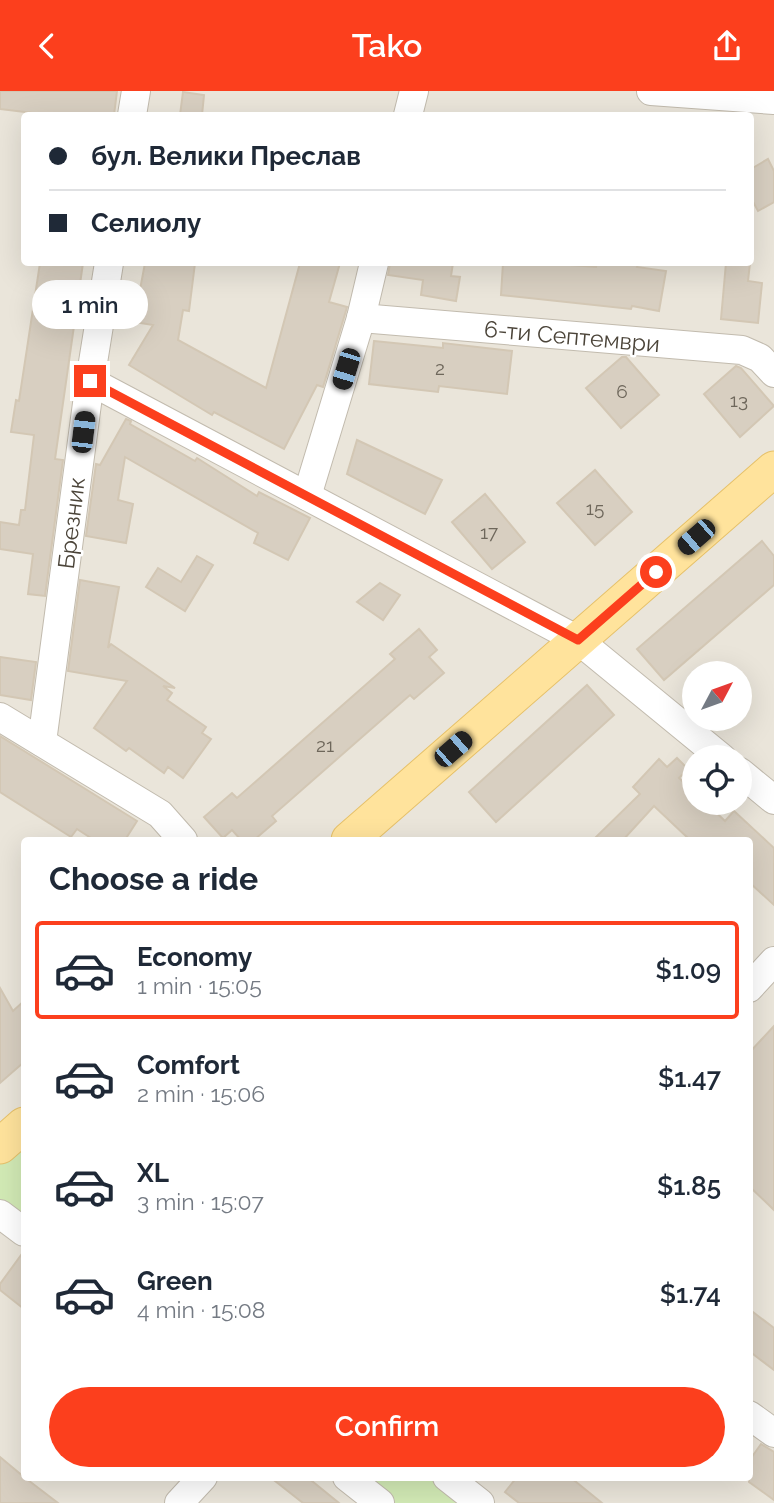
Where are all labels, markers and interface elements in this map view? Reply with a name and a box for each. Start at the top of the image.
icon: back [28,27,66,65]
text: Tako [352,27,422,64]
icon: share [708,27,746,65]
text: бул. Велики Преслав [91,141,361,171]
text: Селиолу [91,208,201,238]
callout: 1 min [32,279,148,329]
text: 1 min [61,291,119,318]
street label: 6-ти Септември [483,315,661,357]
car [330,346,363,392]
house number: 2 [435,357,445,379]
route end [74,365,106,397]
house number: 6 [616,380,628,402]
house number: 13 [730,389,748,411]
car [71,410,96,454]
street label: Брезник [52,476,90,570]
house number: 15 [586,497,604,519]
car [674,515,719,559]
house number: 17 [480,521,498,543]
route start [640,556,672,588]
north arrow [682,661,752,731]
map controls [682,661,752,815]
car [431,727,476,771]
house number: 21 [316,734,334,756]
button: locate [682,745,752,815]
text: Choose a ride [49,860,258,897]
icon: car [53,939,116,1002]
text: Economy [137,942,252,972]
text: $1.09 [656,955,721,985]
text: 1 min · 15:05 [137,972,262,999]
icon: car [53,1047,116,1110]
text: Comfort [137,1050,240,1080]
text: $1.47 [658,1063,721,1093]
text: 2 min · 15:06 [137,1080,265,1107]
icon: car [53,1155,116,1218]
text: XL [137,1158,169,1188]
text: $1.85 [657,1171,721,1201]
text: 3 min · 15:07 [137,1188,264,1215]
icon: car [53,1263,116,1326]
text: Green [137,1266,213,1296]
text: $1.74 [660,1279,721,1309]
text: 4 min · 15:08 [137,1296,265,1323]
button: Confirm [49,1387,725,1467]

